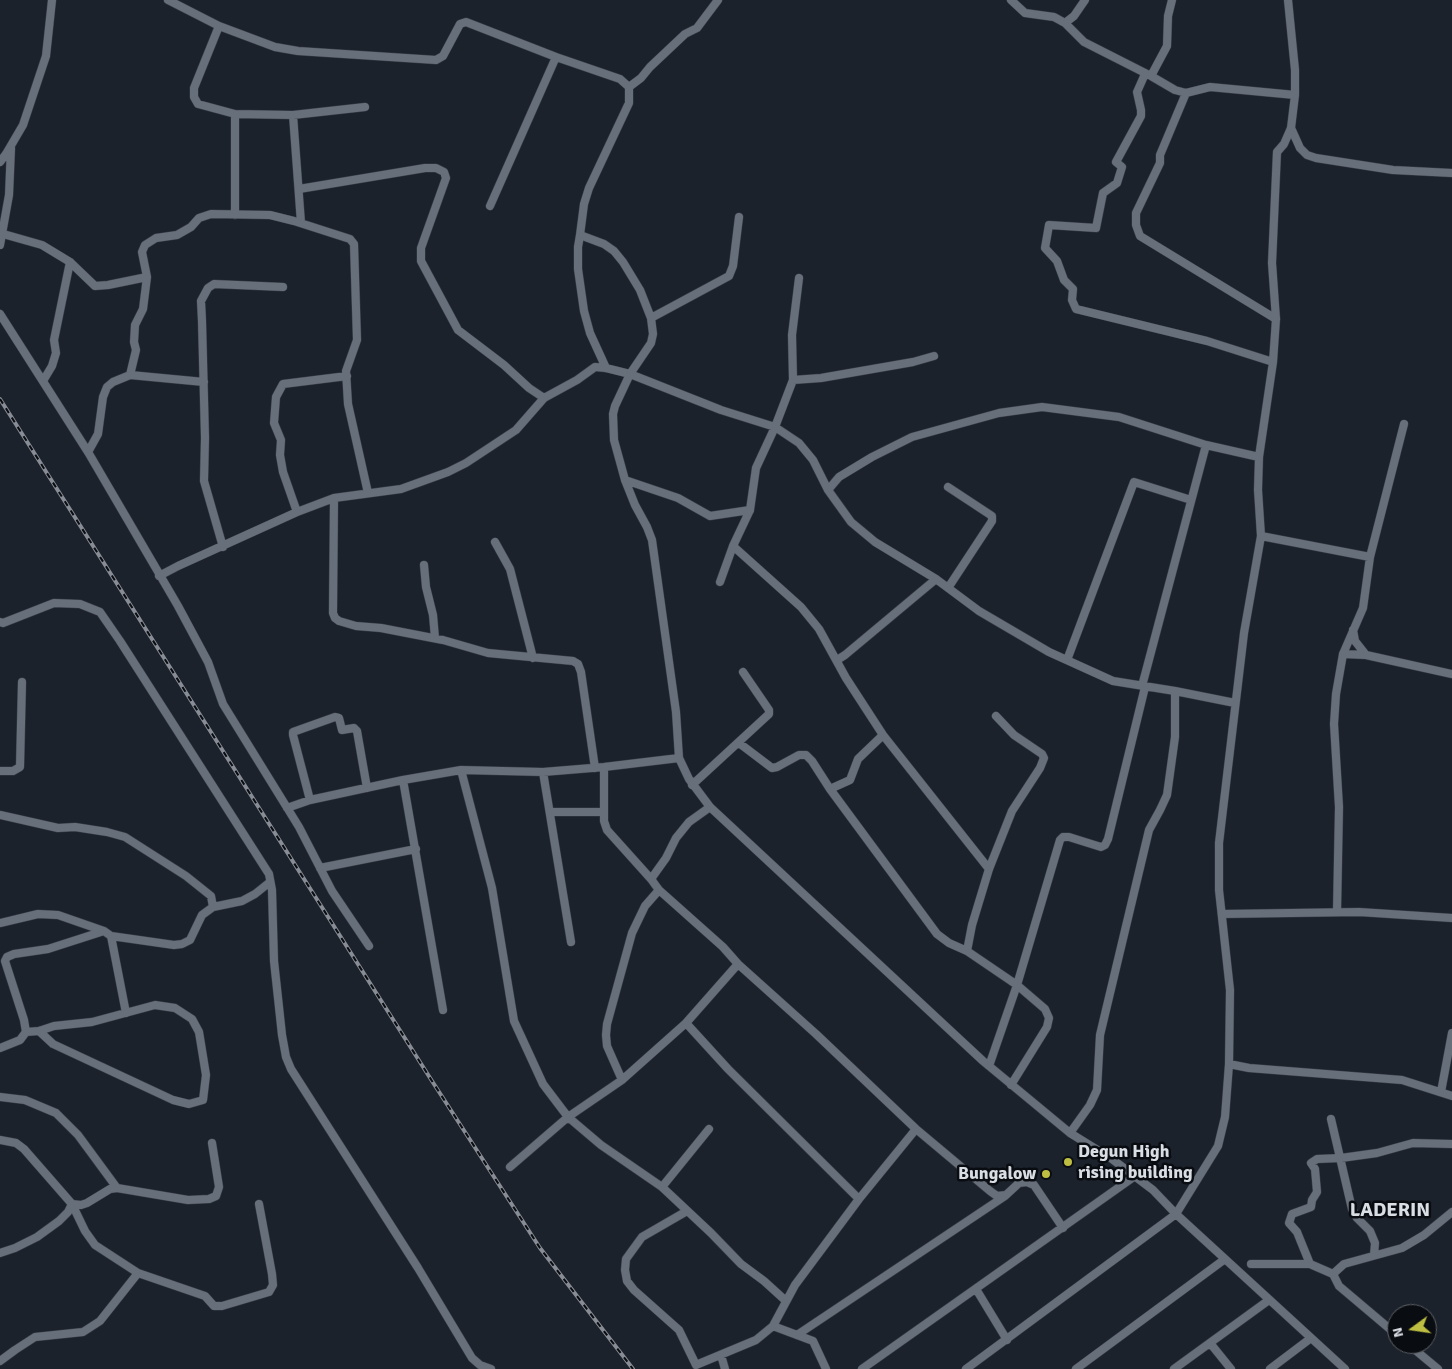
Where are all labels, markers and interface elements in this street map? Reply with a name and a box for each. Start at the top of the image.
place label: Degun High rising building [1078,1141,1193,1184]
marker: Degun High rising building [1062,1156,1074,1168]
place label: Bungalow [958,1163,1036,1185]
marker: Bungalow [1040,1168,1052,1180]
district label: LADERIN [1350,1199,1430,1223]
north arrow [1387,1304,1437,1354]
text: N [1389,1326,1407,1339]

